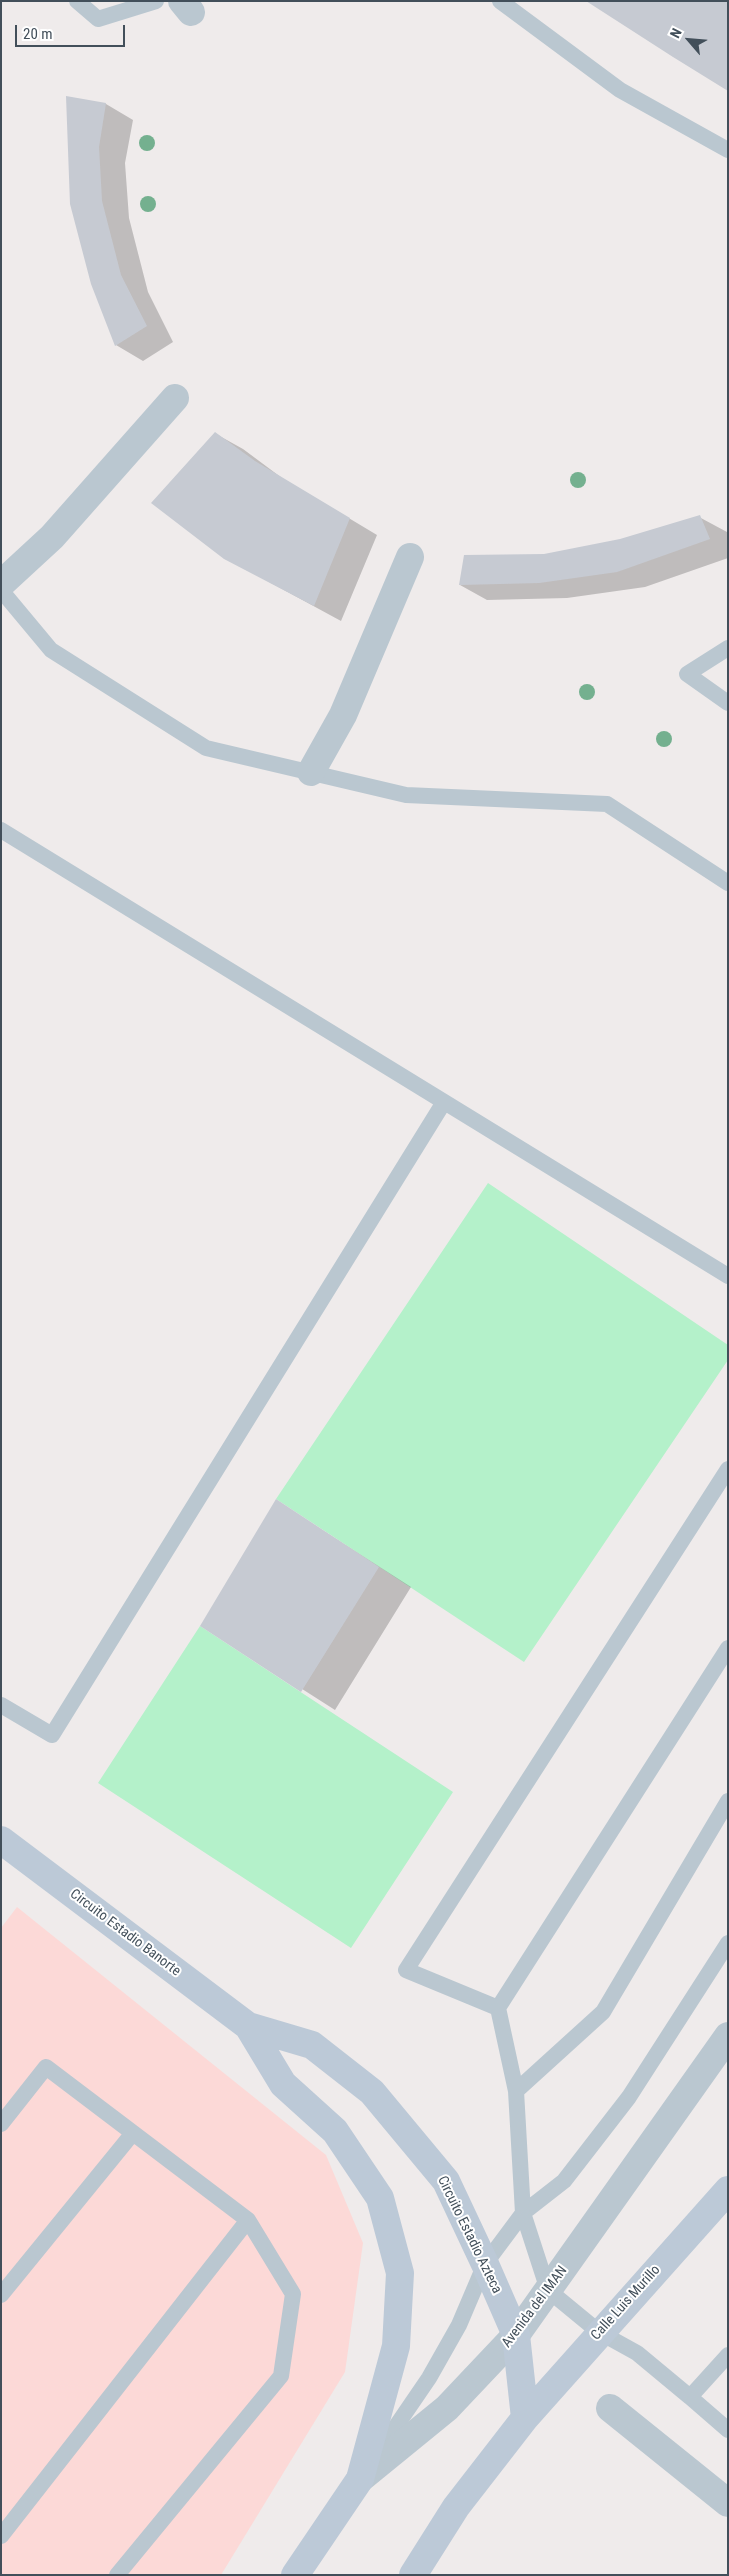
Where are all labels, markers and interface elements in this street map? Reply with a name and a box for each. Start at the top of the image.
scale bar [18,15,128,47]
north arrow [664,15,714,65]
text: 20 m [23,25,53,43]
text: N [667,26,685,41]
street label: Circuito Estadio Banorte [66,1886,184,1980]
street label: Circuito Estadio Azteca [433,2173,505,2297]
street label: Calle Luis Murillo [588,2262,664,2344]
street label: Avenida del IMAN [499,2263,571,2351]

